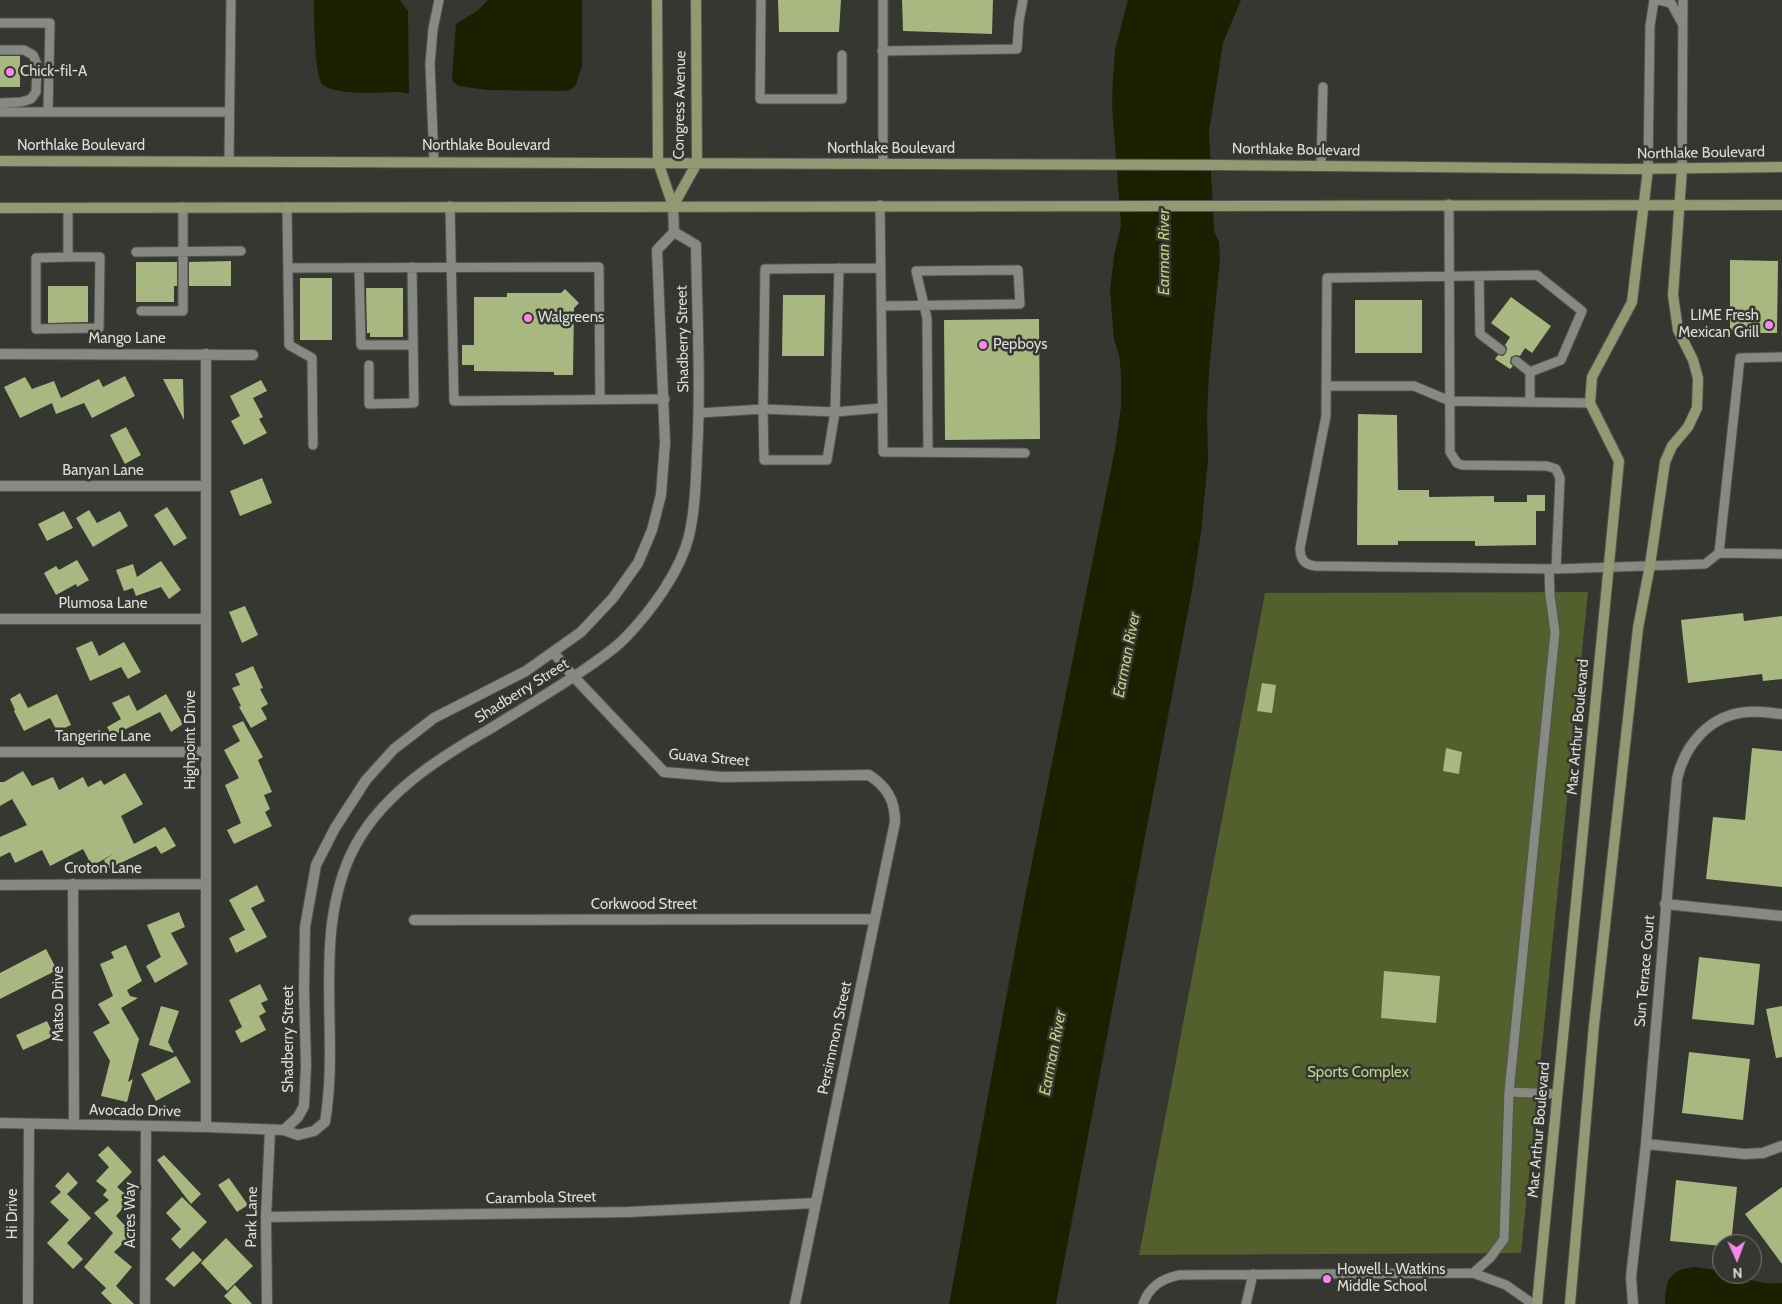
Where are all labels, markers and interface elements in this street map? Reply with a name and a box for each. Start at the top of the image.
street label: Congress Avenue [670,50,690,160]
place label: Chick-fil-A [20,63,87,81]
marker: Chick-fil-A [4,66,16,78]
street label: Northlake Boulevard [17,137,145,155]
street label: Northlake Boulevard [422,137,550,155]
street label: Northlake Boulevard [827,140,955,158]
street label: Northlake Boulevard [1232,140,1360,160]
street label: Northlake Boulevard [1637,143,1765,163]
water label: Earman River [1154,209,1174,295]
street label: Shadberry Street [673,285,693,393]
place label: LIME Fresh Mexican Grill [1678,307,1759,342]
place label: Walgreens [538,309,604,327]
marker: Walgreens [522,312,534,324]
marker: LIME Fresh Mexican Grill [1763,319,1775,331]
street label: Mango Lane [88,330,166,348]
place label: Pepboys [993,336,1048,354]
marker: Pepboys [977,339,989,351]
street label: Banyan Lane [62,462,144,480]
street label: Plumosa Lane [59,595,147,613]
water label: Earman River [1109,611,1145,699]
street label: Shadberry Street [472,655,572,727]
street label: Mac Arthur Boulevard [1563,658,1593,796]
street label: Highpoint Drive [182,690,200,790]
street label: Tangerine Lane [55,728,151,746]
street label: Guava Street [668,745,750,771]
street label: Croton Lane [64,860,142,878]
street label: Corkwood Street [591,896,697,914]
street label: Sun Terrace Court [1631,914,1659,1028]
street label: Matso Drive [50,966,68,1042]
street label: Persimmon Street [814,980,856,1096]
street label: Shadberry Street [280,985,298,1093]
water label: Earman River [1035,1009,1071,1097]
street label: Mac Arthur Boulevard [1524,1061,1554,1199]
park label: Sports Complex [1307,1064,1409,1082]
street label: Avocado Drive [89,1101,181,1121]
street label: Acres Way [122,1182,140,1248]
street label: Park Lane [242,1186,262,1248]
street label: Carambola Street [486,1188,596,1208]
street label: Hi Drive [4,1189,22,1239]
north arrow [1712,1234,1762,1284]
place label: Howell L Watkins Middle School [1337,1261,1446,1296]
text: N [1732,1264,1743,1282]
marker: Howell L Watkins Middle School [1321,1273,1333,1285]

